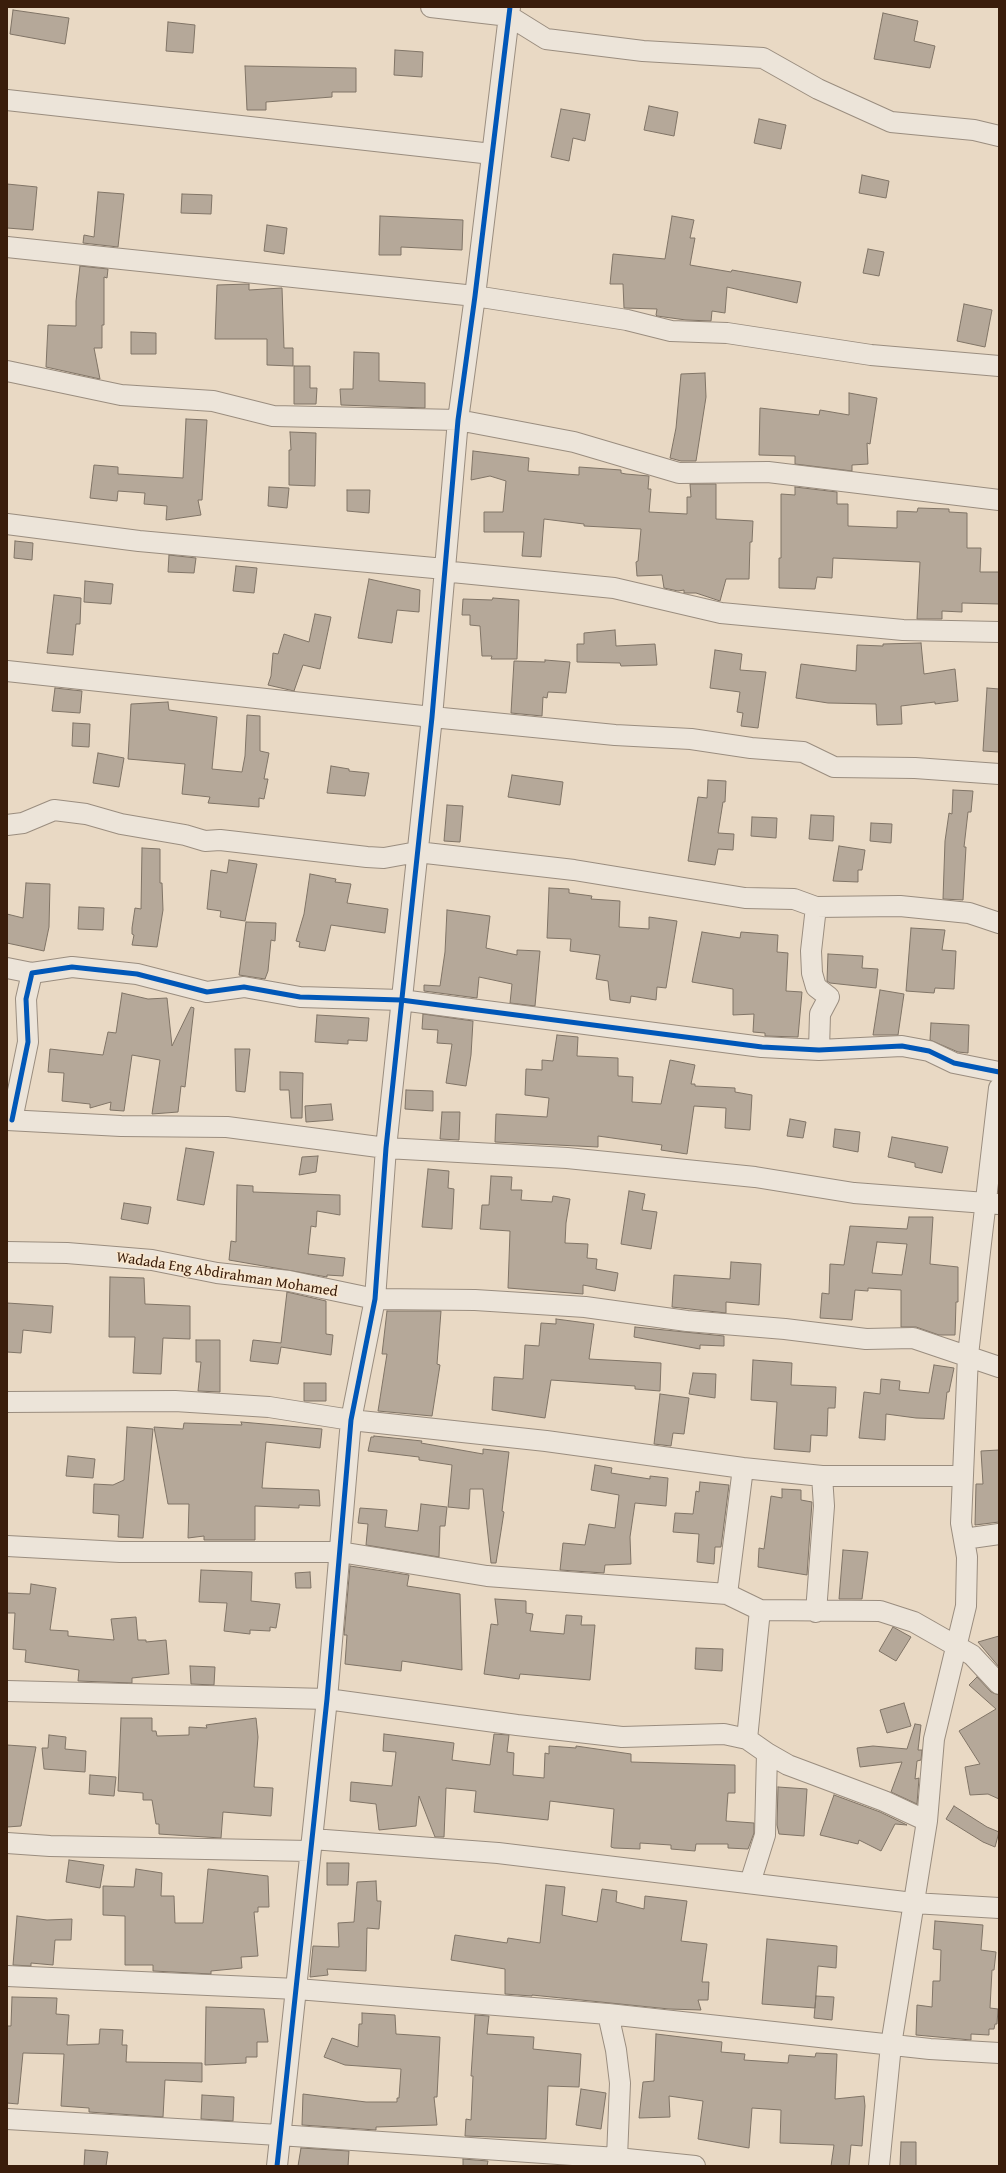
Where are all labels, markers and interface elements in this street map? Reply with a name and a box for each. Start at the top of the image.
street label: Wadada Eng Abdirahman Mohamed [115,1249,339,1301]

